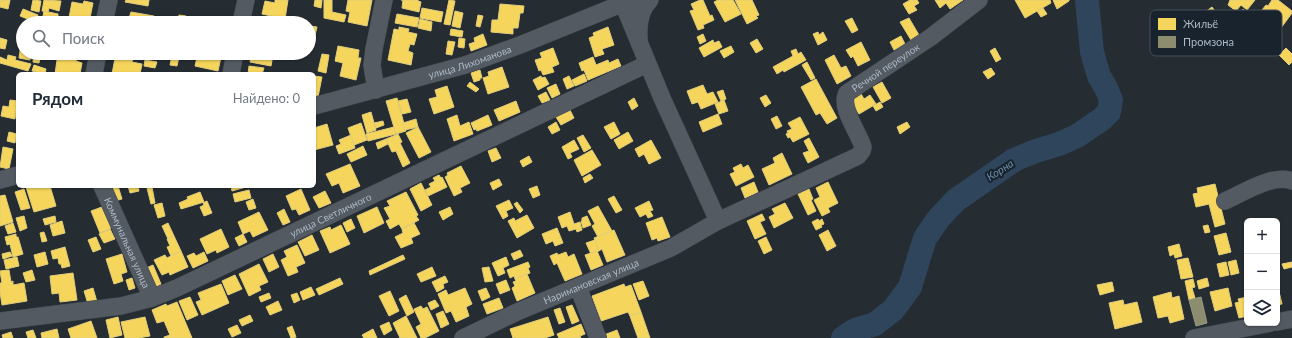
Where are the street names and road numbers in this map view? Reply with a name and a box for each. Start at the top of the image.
street label: Речной переулок [849,40,922,94]
street label: улица Лихоманова [427,43,513,81]
street label: улица Светличного [288,190,374,239]
street label: Коммунальная улица [102,195,153,290]
street label: Наримановская улица [542,256,640,306]

